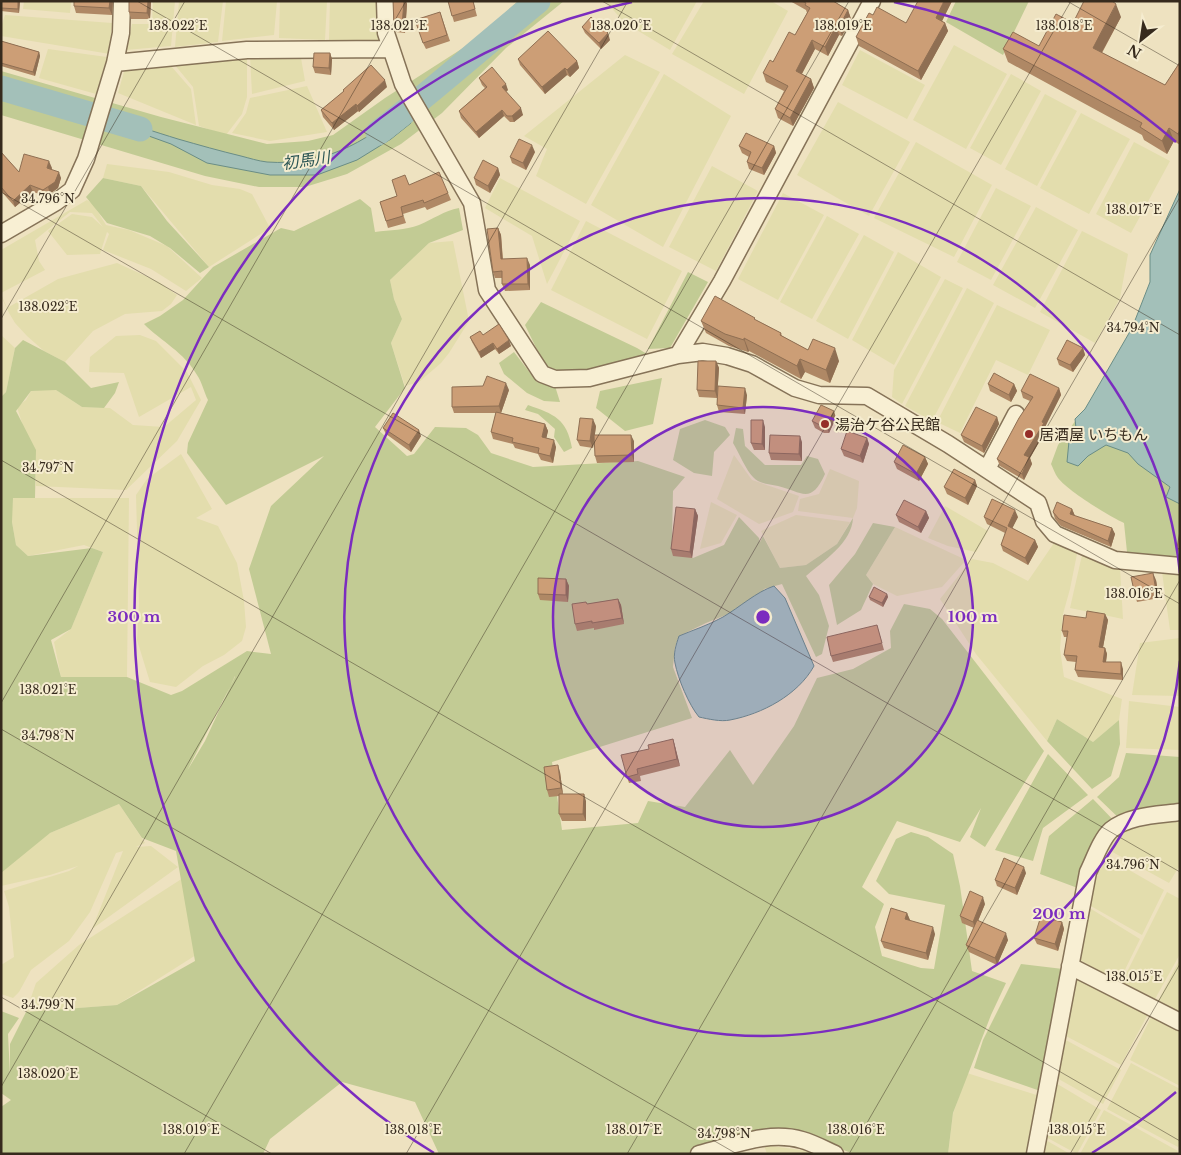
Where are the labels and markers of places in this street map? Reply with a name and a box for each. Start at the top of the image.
place label: 湯治ケ谷公民館 [835,415,940,434]
marker: 湯治ケ谷公民館 [819,418,831,430]
place label: 居酒屋 いちもん [1039,425,1148,444]
marker: 居酒屋 いちもん [1023,428,1035,440]
centre of rings [754,608,772,626]

